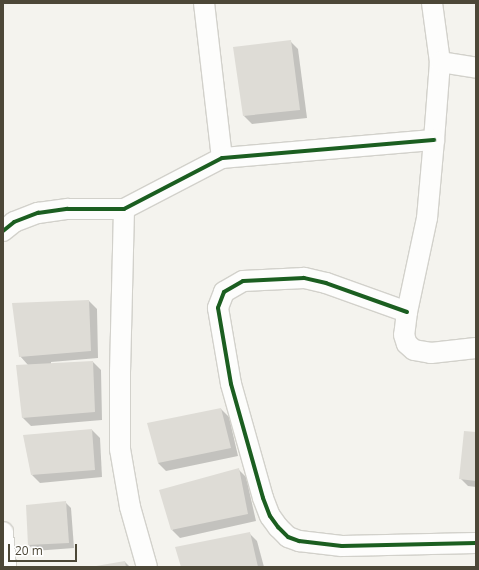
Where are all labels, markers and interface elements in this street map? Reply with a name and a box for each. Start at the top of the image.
scale bar [10,536,79,562]
text: 20 m [15,542,43,559]

